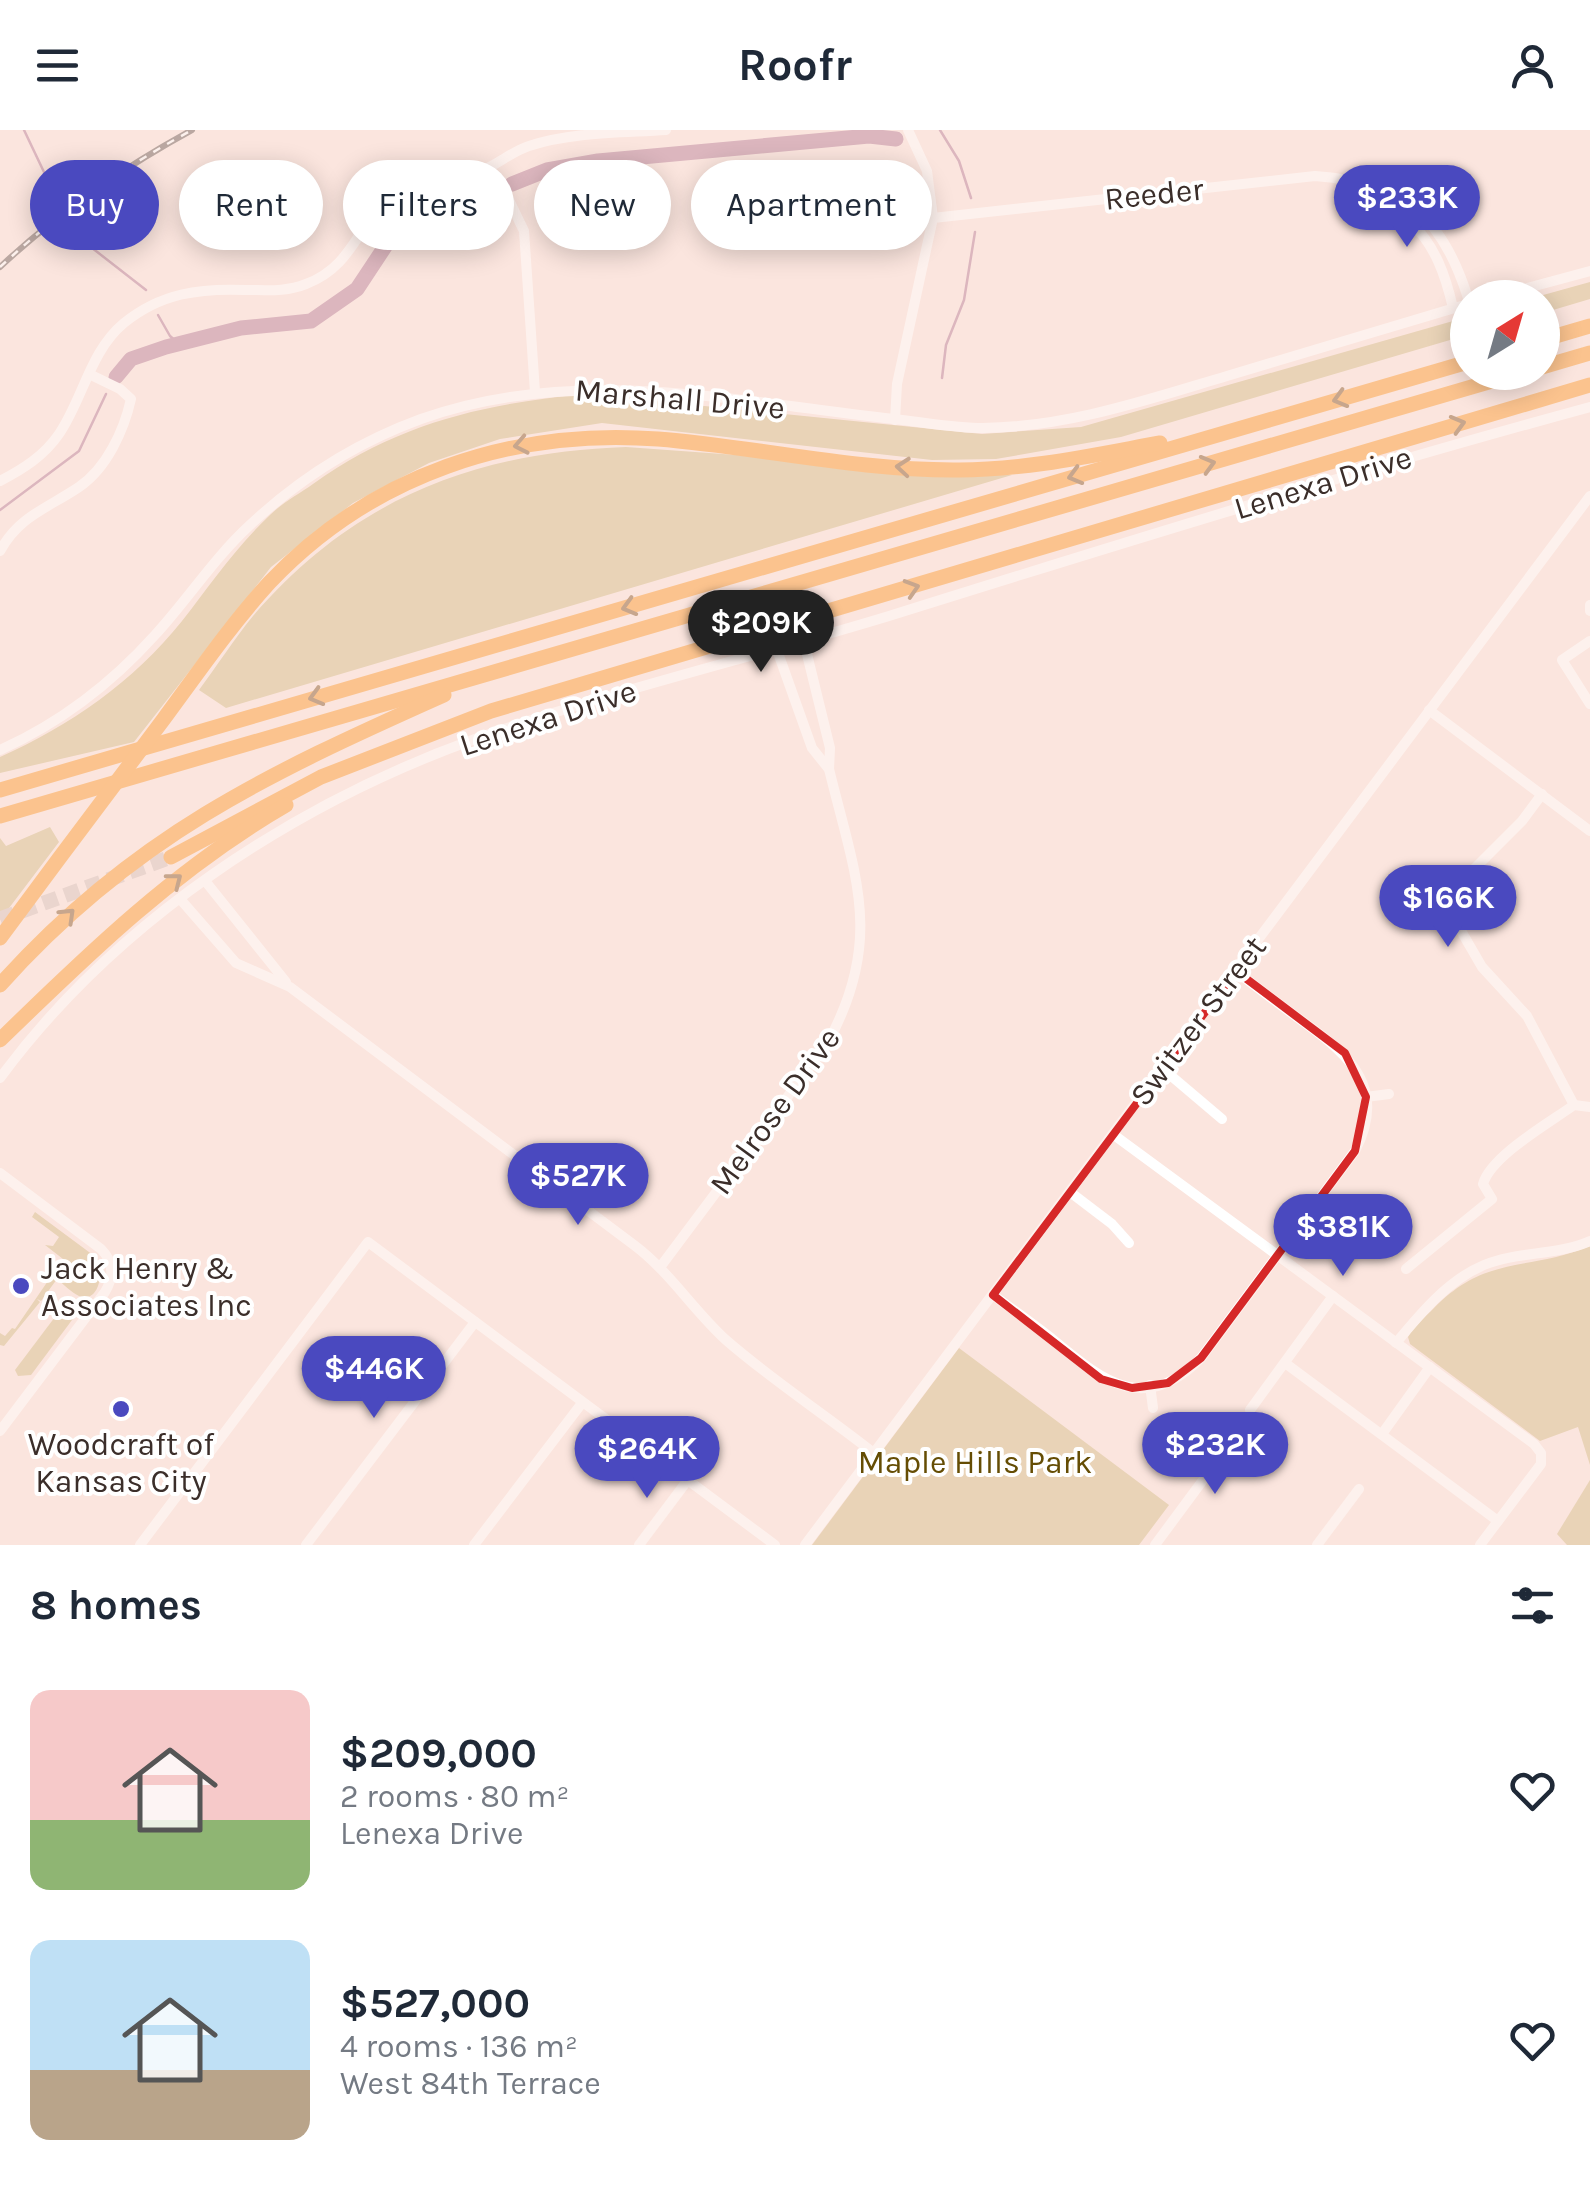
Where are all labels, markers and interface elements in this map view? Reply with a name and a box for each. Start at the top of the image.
icon: menu [30,38,85,93]
icon: person [1505,38,1560,93]
text: Roofr [738,39,852,91]
chip: Buy [30,160,159,250]
chip: Rent [179,160,323,250]
chip: Filters [343,160,514,250]
chip: New [534,160,671,250]
chip: Apartment [691,160,932,250]
pin: $233K [1337,165,1477,250]
street label: Reeder [1103,170,1206,218]
text: $233K [1356,179,1458,216]
north arrow [1450,280,1560,390]
map controls [1450,280,1560,390]
street label: Marshall Drive [574,371,786,427]
one-way arrow [1333,387,1350,408]
one-way arrow [1449,415,1466,436]
one-way arrow [512,434,529,455]
street label: Lenexa Drive [1230,438,1416,528]
one-way arrow [1198,455,1215,476]
one-way arrow [895,457,911,479]
one-way arrow [1067,464,1084,485]
one-way arrow [903,579,920,600]
pin: $209K [691,590,831,675]
one-way arrow [621,595,638,616]
text: $209K [710,604,812,641]
street label: Lenexa Drive [455,672,641,764]
one-way arrow [309,685,326,706]
pin: $166K [1378,865,1518,950]
one-way arrow [164,874,182,891]
text: $166K [1401,879,1495,916]
one-way arrow [56,909,75,927]
street label: Switzer Street [1122,929,1274,1113]
street label: Melrose Drive [702,1020,848,1202]
pin: $527K [508,1143,648,1228]
text: $527K [530,1157,626,1194]
pin: $381K [1273,1194,1413,1279]
text: $381K [1296,1208,1390,1245]
place label: Jack Henry & Associates Inc [41,1250,252,1324]
marker: Jack Henry & Associates Inc [10,1275,32,1297]
pin: $446K [304,1336,444,1421]
text: $446K [324,1350,424,1387]
marker: Woodcraft of Kansas City [110,1398,132,1420]
pin: $232K [1145,1412,1285,1497]
pin: $264K [577,1416,717,1501]
place label: Woodcraft of Kansas City [28,1426,215,1500]
text: $232K [1164,1426,1266,1463]
text: $264K [597,1430,697,1467]
park label: Maple Hills Park [858,1444,1092,1481]
icon: filters [1505,1578,1560,1633]
text: 8 homes [30,1580,202,1630]
text: $209,000 [340,1728,537,1778]
icon: home [110,1730,230,1850]
icon: heart [1505,1763,1560,1818]
text: 2 rooms · 80 m² [340,1778,569,1815]
text: Lenexa Drive [340,1815,523,1852]
text: $527,000 [340,1978,530,2028]
icon: home [110,1980,230,2100]
icon: heart [1505,2013,1560,2068]
text: 4 rooms · 136 m² [340,2028,578,2065]
text: West 84th Terrace [340,2065,601,2102]

